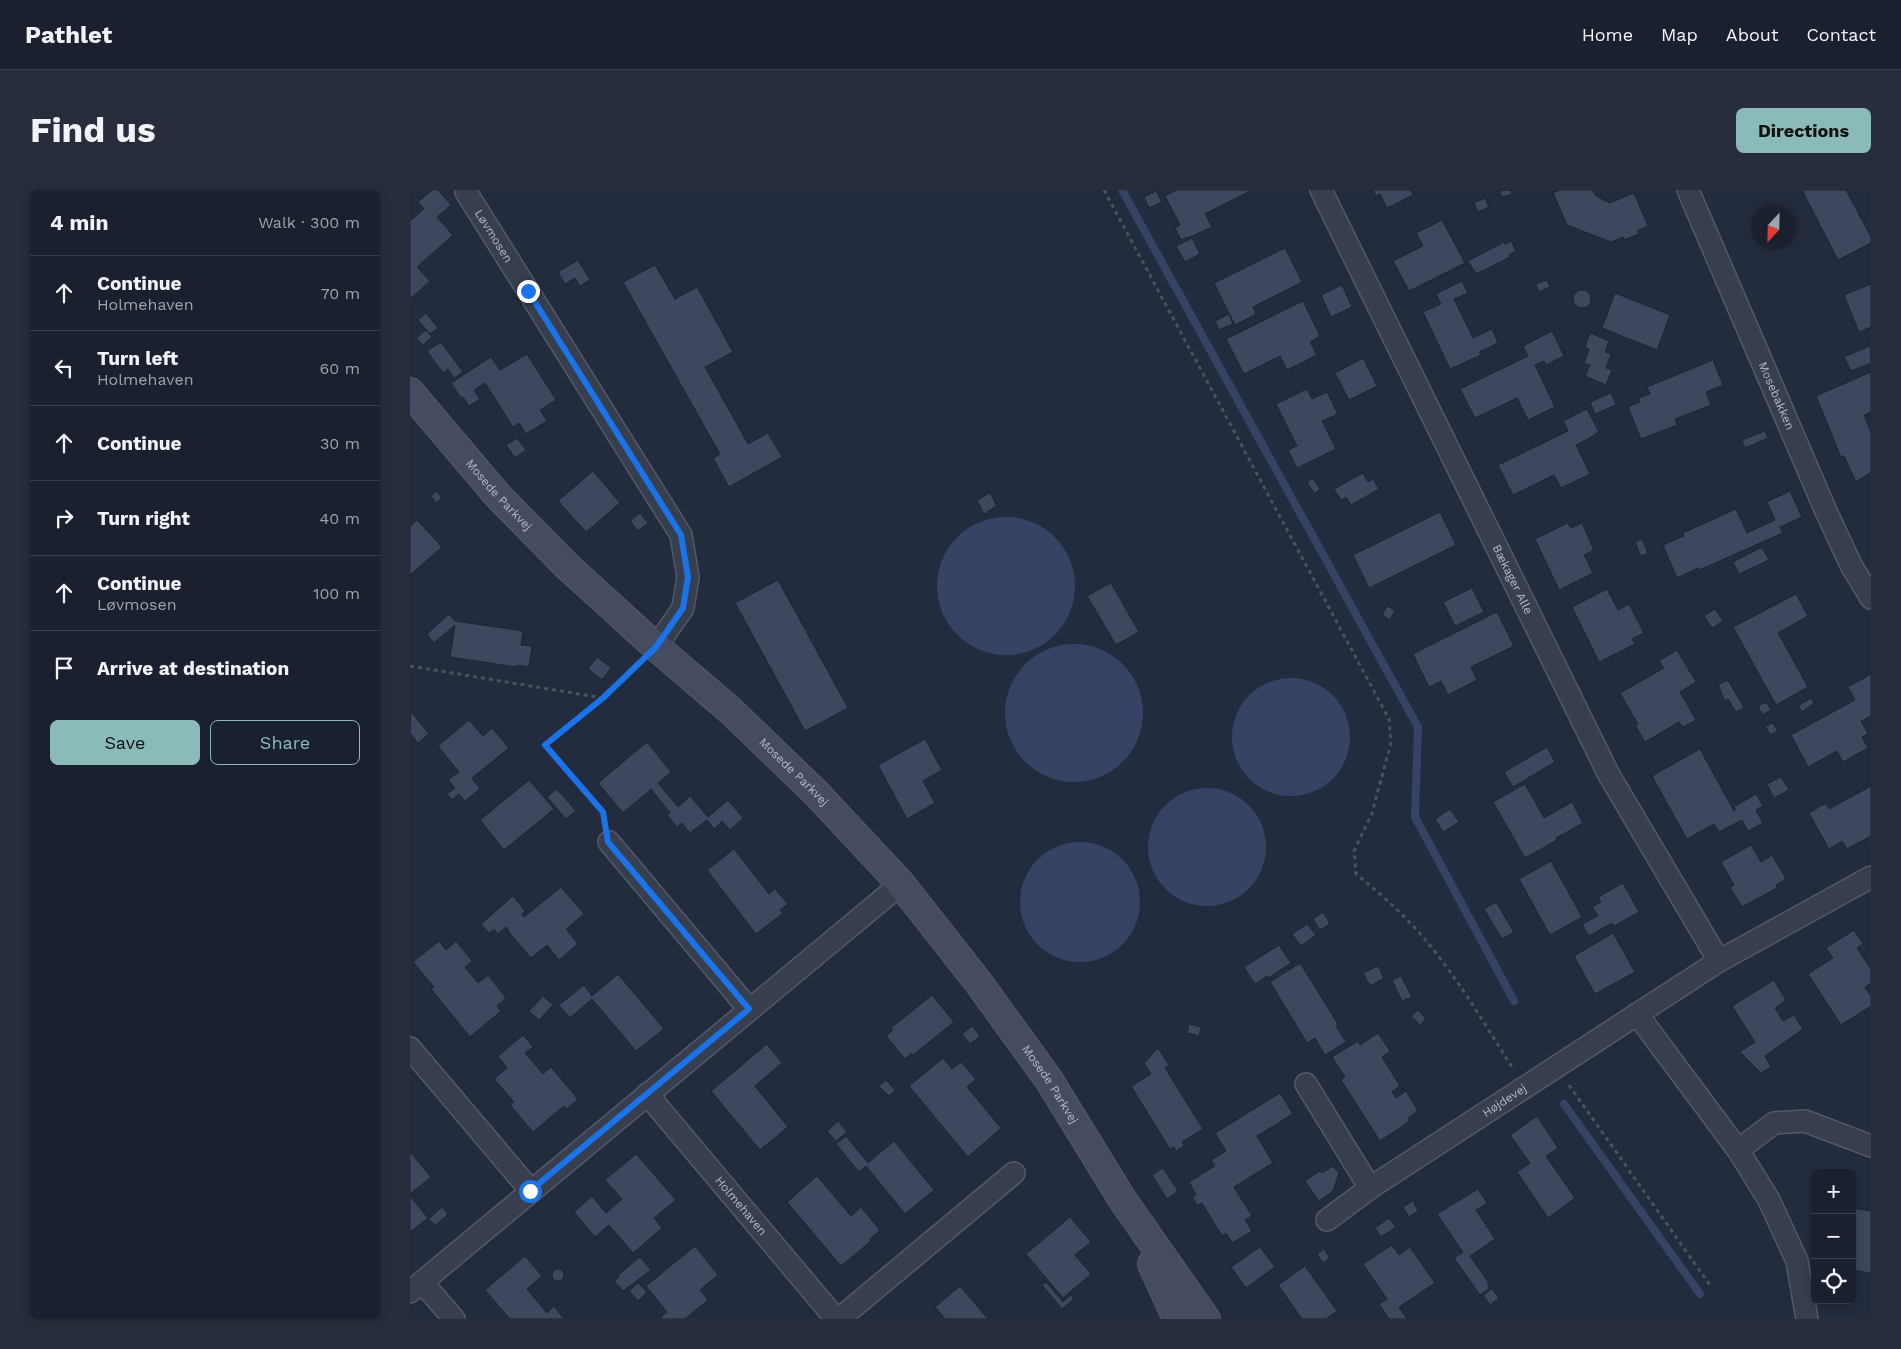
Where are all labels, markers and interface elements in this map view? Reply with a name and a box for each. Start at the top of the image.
text: Pathlet [25,21,112,49]
text: Home [1582,24,1633,45]
text: Map [1661,24,1698,45]
text: About [1726,24,1778,45]
text: Contact [1806,24,1876,45]
button: Directions [1736,108,1871,153]
text: Find us [30,109,156,151]
north arrow [1751,205,1796,250]
street label: Løvmosen [472,207,515,265]
text: 4 min [50,210,108,235]
text: Walk · 300 m [258,213,360,232]
text: Continue [97,272,181,295]
icon: ahead [50,279,78,307]
route end [517,280,540,303]
text: 70 m [321,284,360,303]
text: Holmehaven [97,295,194,314]
text: Turn left [97,347,178,370]
icon: left [50,354,78,382]
text: 60 m [320,359,360,378]
street label: Mosebakken [1756,360,1797,432]
text: Holmehaven [97,370,194,389]
icon: ahead [50,429,78,457]
text: Continue [97,432,181,455]
text: 30 m [320,434,360,453]
street label: Mosede Parkvej [463,456,535,533]
icon: right [50,504,78,532]
text: Turn right [97,507,190,530]
text: 40 m [320,509,360,528]
street label: Bækager Alle [1490,542,1536,617]
text: Continue [97,572,181,595]
icon: ahead [50,579,78,607]
text: 100 m [313,584,360,603]
text: Løvmosen [97,595,177,614]
icon: arrive [50,654,78,682]
text: Arrive at destination [97,657,289,680]
button: Save [50,720,200,765]
button: Share [210,720,360,765]
street label: Mosede Parkvej [756,735,831,809]
street label: Mosede Parkvej [1019,1042,1081,1126]
street label: Højdevej [1480,1081,1529,1120]
map controls [1811,1169,1856,1304]
button: + [1811,1169,1856,1214]
street label: Holmehaven [712,1173,770,1238]
route start [519,1180,542,1203]
button: − [1811,1214,1856,1259]
button: locate [1811,1259,1856,1304]

